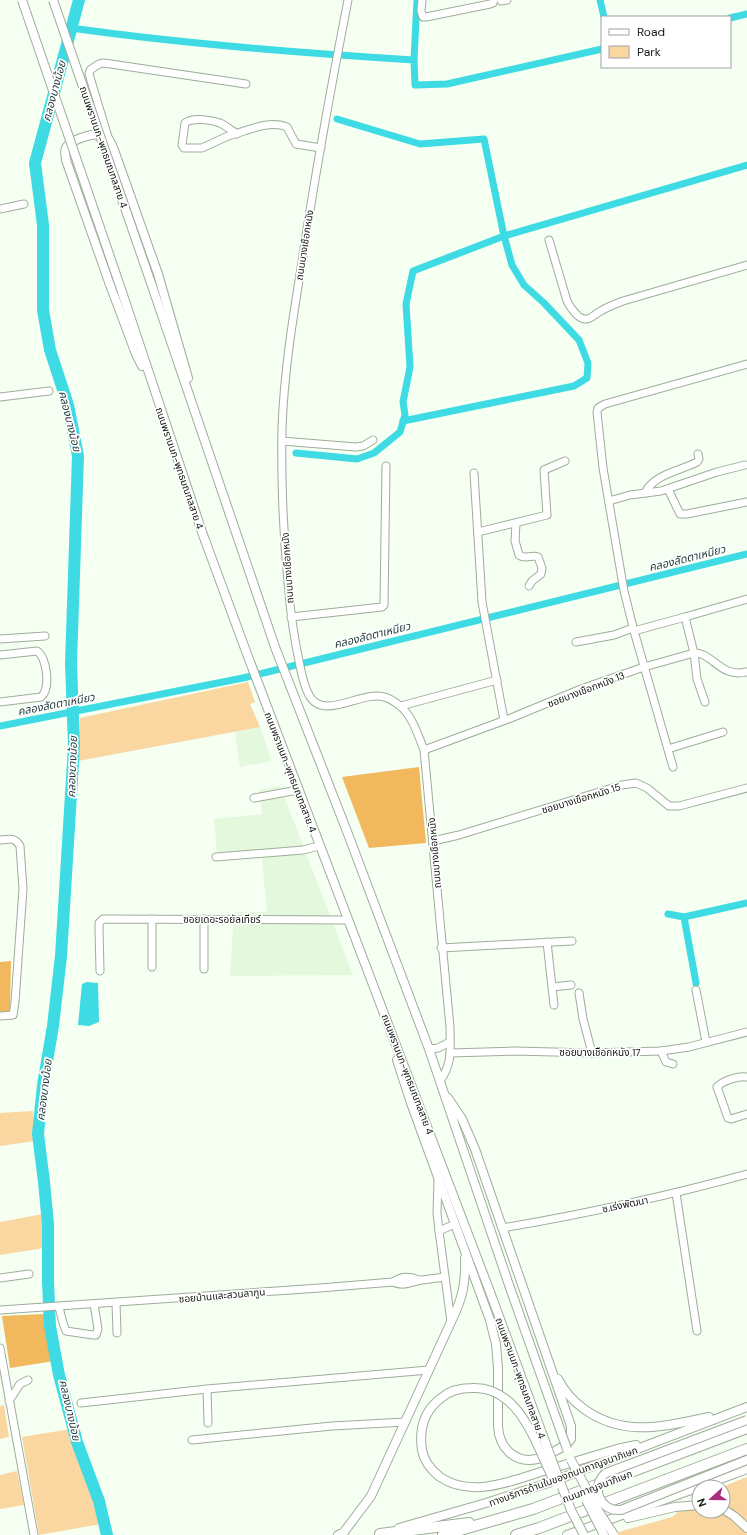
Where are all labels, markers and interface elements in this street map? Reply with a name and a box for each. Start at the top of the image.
legend [601,16,731,68]
text: Road [637,24,665,40]
text: Park [637,44,661,60]
water label: คลองบางน้อย [39,58,69,123]
street label: ถนนพรานนก-พุทธมณฑลสาย 4 [77,85,131,210]
street label: ถนนบางเชือกหนัง [293,209,316,281]
water label: คลองบางน้อย [56,389,85,454]
street label: ถนนพรานนก-พุทธมณฑลสาย 4 [153,406,207,531]
street label: ถนนบางเชือกหนัง [279,532,296,604]
water label: คลองลัดตาเหนียว [647,542,727,574]
water label: คลองลัดตาเหนียว [332,619,412,651]
street label: ซอยบางเชือกหนัง 13 [546,669,627,710]
water label: คลองลัดตาเหนียว [16,690,96,718]
street label: ถนนพรานนก-พุทธมณฑลสาย 4 [262,710,320,834]
water label: คลองบางน้อย [64,734,80,798]
street label: ซอยบางเชือกหนัง 15 [540,780,622,817]
street label: ถนนบางเชือกหนัง [425,817,444,889]
street label: ซอยเดอะรอยัลเทียร์ [183,913,261,926]
street label: ถนนพรานนก-พุทธมณฑลสาย 4 [379,1012,437,1136]
street label: ซอยบางเชือกหนัง 17 [559,1046,641,1059]
water label: คลองบางน้อย [33,1057,55,1122]
street label: ซ.เร่งพัฒนา [601,1193,649,1216]
street label: ซอยบ้านและสวนลากูน [178,1285,266,1306]
street label: ถนนพรานนก-พุทธมณฑลสาย 4 [493,1316,549,1441]
water label: คลองบางน้อย [56,1378,84,1443]
street label: ทางบริการด้านในของถนนกาญจนาภิเษก [487,1443,639,1509]
street label: ถนนกาญจนาภิเษก [560,1467,634,1505]
north arrow [691,1479,731,1519]
text: N [694,1496,710,1509]

